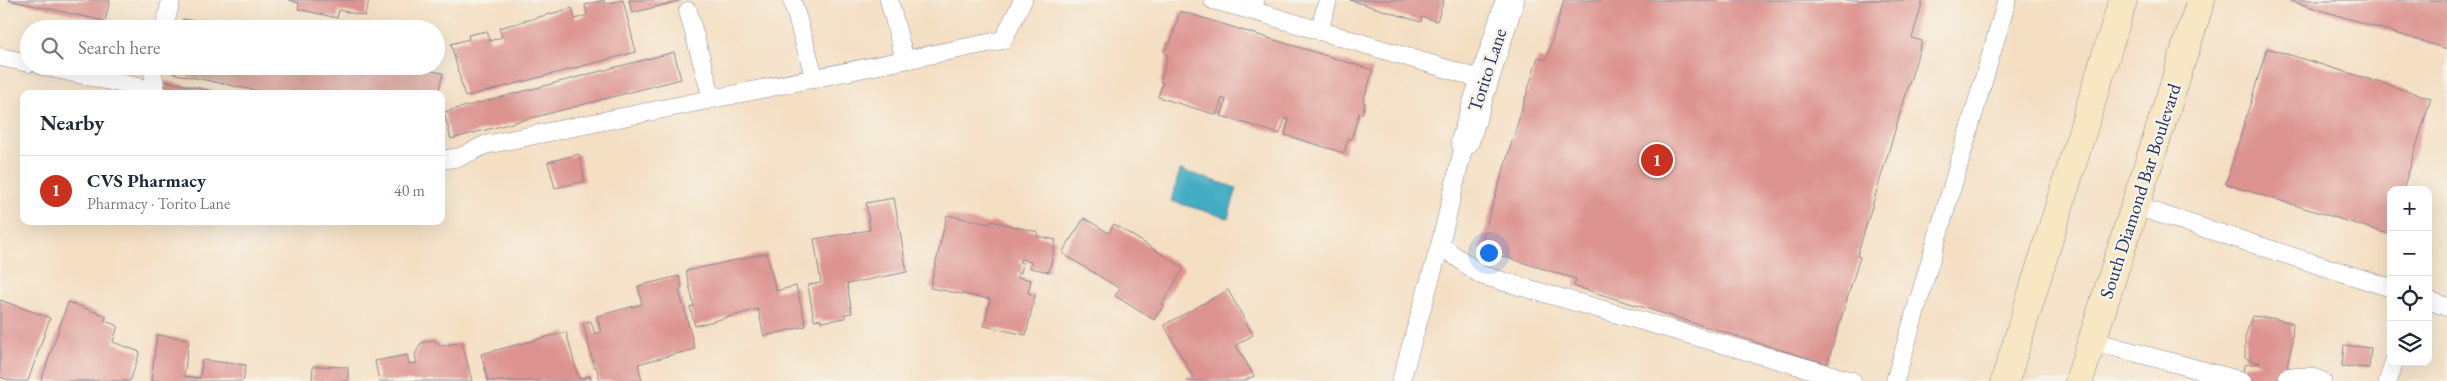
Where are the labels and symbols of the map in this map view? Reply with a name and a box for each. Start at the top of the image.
street label: Torito Lane [1462,25,1512,115]
street label: South Diamond Bar Boulevard [2093,80,2187,302]
pin: 1 [1641,141,1673,179]
your location [1476,240,1502,266]

